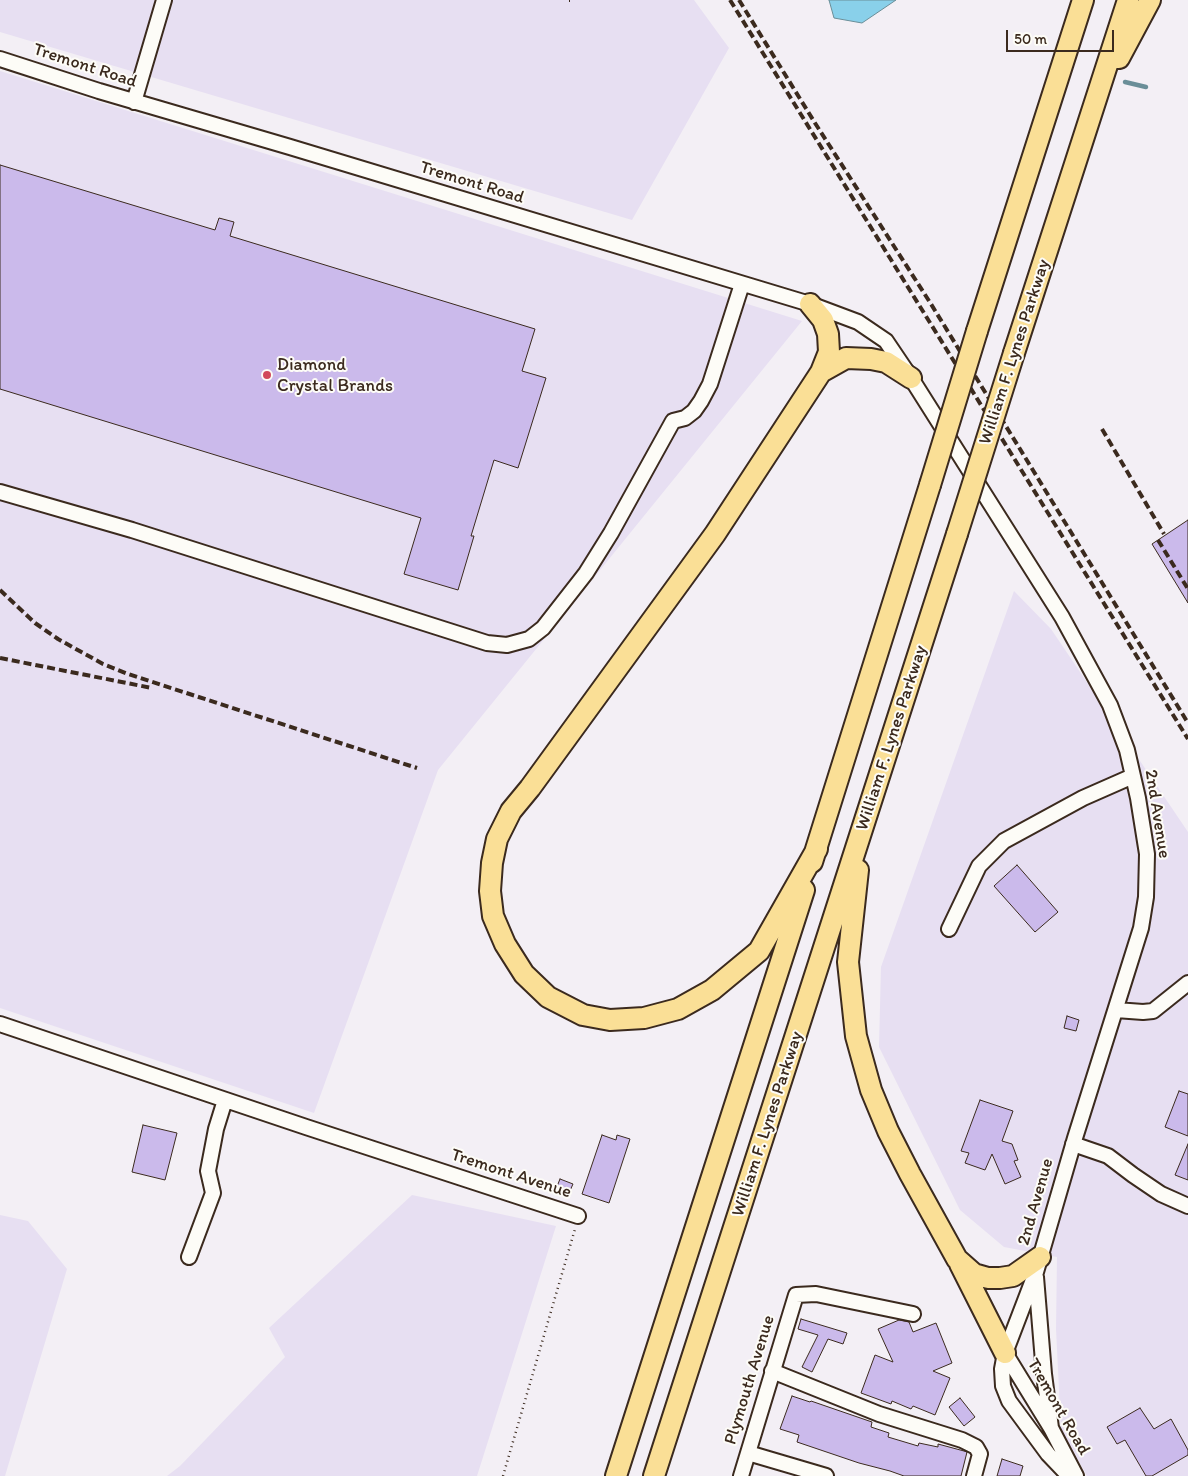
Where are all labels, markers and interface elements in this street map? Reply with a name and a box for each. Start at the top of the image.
scale bar [1008,20,1116,52]
text: 50 m [1014,30,1047,48]
street label: Tremont Road [30,39,140,93]
street label: Tremont Road [417,157,527,209]
street label: William F. Lynes Parkway [975,257,1055,447]
place label: Diamond Crystal Brands [277,354,393,396]
marker: Diamond Crystal Brands [261,369,273,381]
street label: William F. Lynes Parkway [852,643,932,833]
street label: 2nd Avenue [1139,768,1175,860]
street label: William F. Lynes Parkway [728,1029,808,1219]
street label: Tremont Avenue [448,1144,574,1204]
street label: 2nd Avenue [1013,1156,1059,1248]
street label: Plymouth Avenue [720,1313,780,1447]
street label: Tremont Road [1022,1355,1094,1459]

